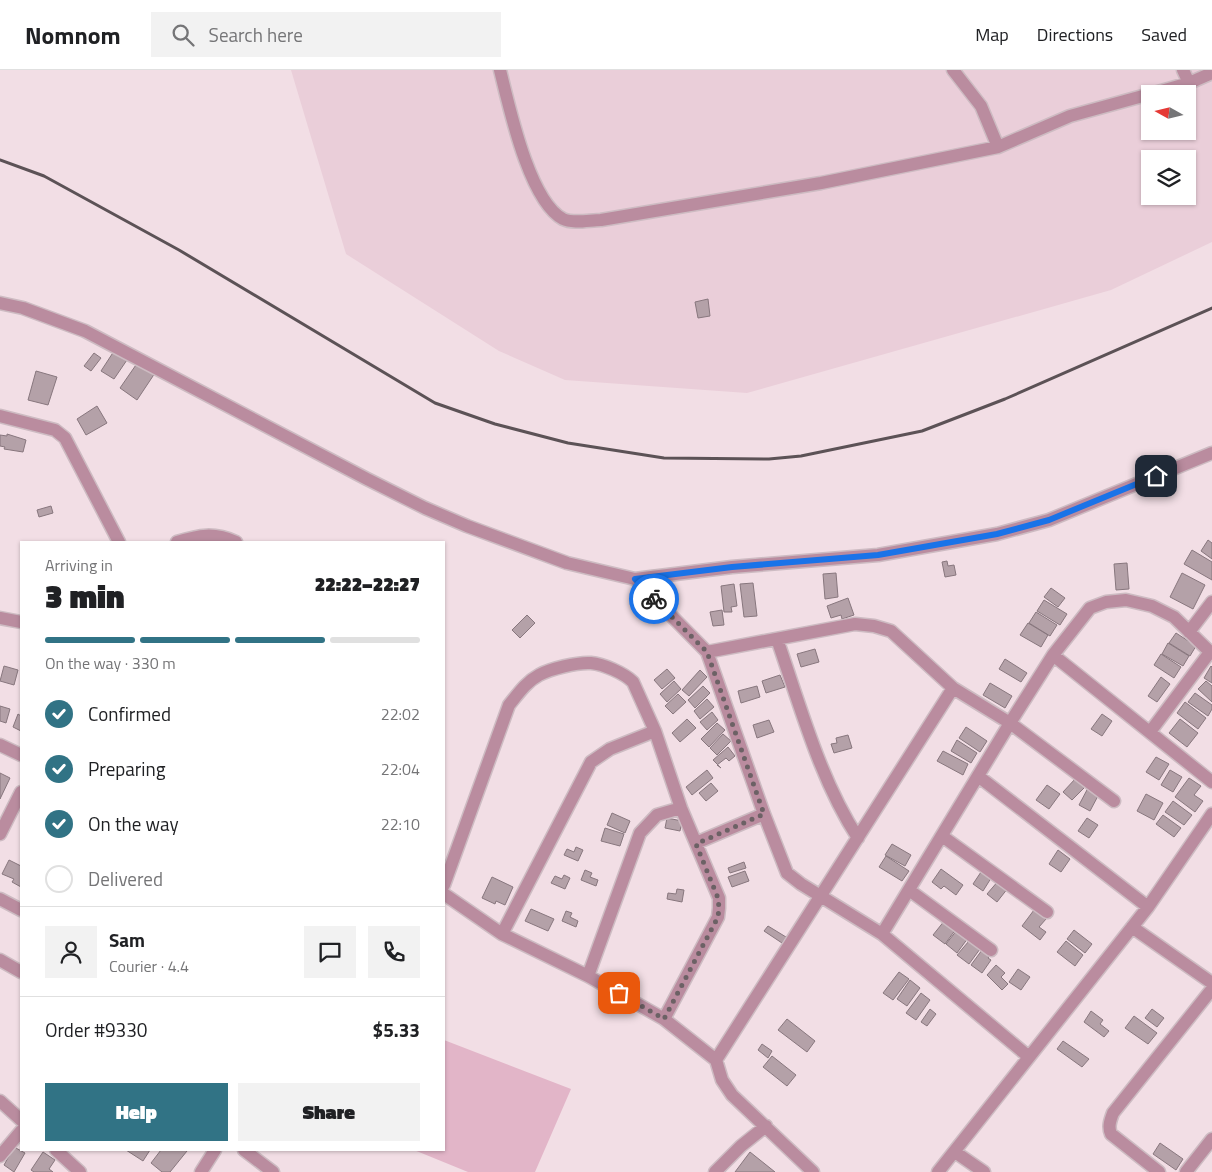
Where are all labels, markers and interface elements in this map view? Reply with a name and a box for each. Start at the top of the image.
search box [151,12,501,57]
text: Nomnom [25,17,121,53]
text: Search here [209,20,303,49]
icon: search [169,21,197,49]
text: Map [975,21,1009,48]
text: Directions [1037,21,1113,48]
text: Saved [1141,21,1187,48]
north arrow [1141,85,1196,140]
map controls [1141,85,1196,205]
button: layers [1141,150,1196,205]
pin [1135,455,1177,497]
icon: home [1142,462,1170,490]
text: Arriving in [45,553,113,577]
text: 22:22–22:27 [315,569,420,598]
text: 3 min [45,572,125,620]
courier [629,574,679,624]
icon: bike [640,585,668,613]
text: On the way · 330 m [45,651,176,675]
text: Confirmed [88,699,171,728]
icon: check [45,700,73,728]
text: 22:02 [381,702,420,726]
text: Preparing [88,754,165,783]
icon: check [45,755,73,783]
text: 22:04 [381,757,420,781]
text: On the way [88,809,179,838]
icon: check [45,810,73,838]
text: 22:10 [381,812,420,836]
text: Delivered [88,864,163,893]
text: Sam [109,925,145,954]
button: person [45,926,97,978]
button: chat [304,926,356,978]
button: phone [368,926,420,978]
text: Courier · 4.4 [109,954,189,978]
pin [598,972,640,1014]
icon: bag [605,979,633,1007]
text: Order #9330 [45,1015,147,1044]
text: $5.33 [373,1015,420,1044]
button: Help [45,1083,228,1141]
button: Share [238,1083,420,1141]

